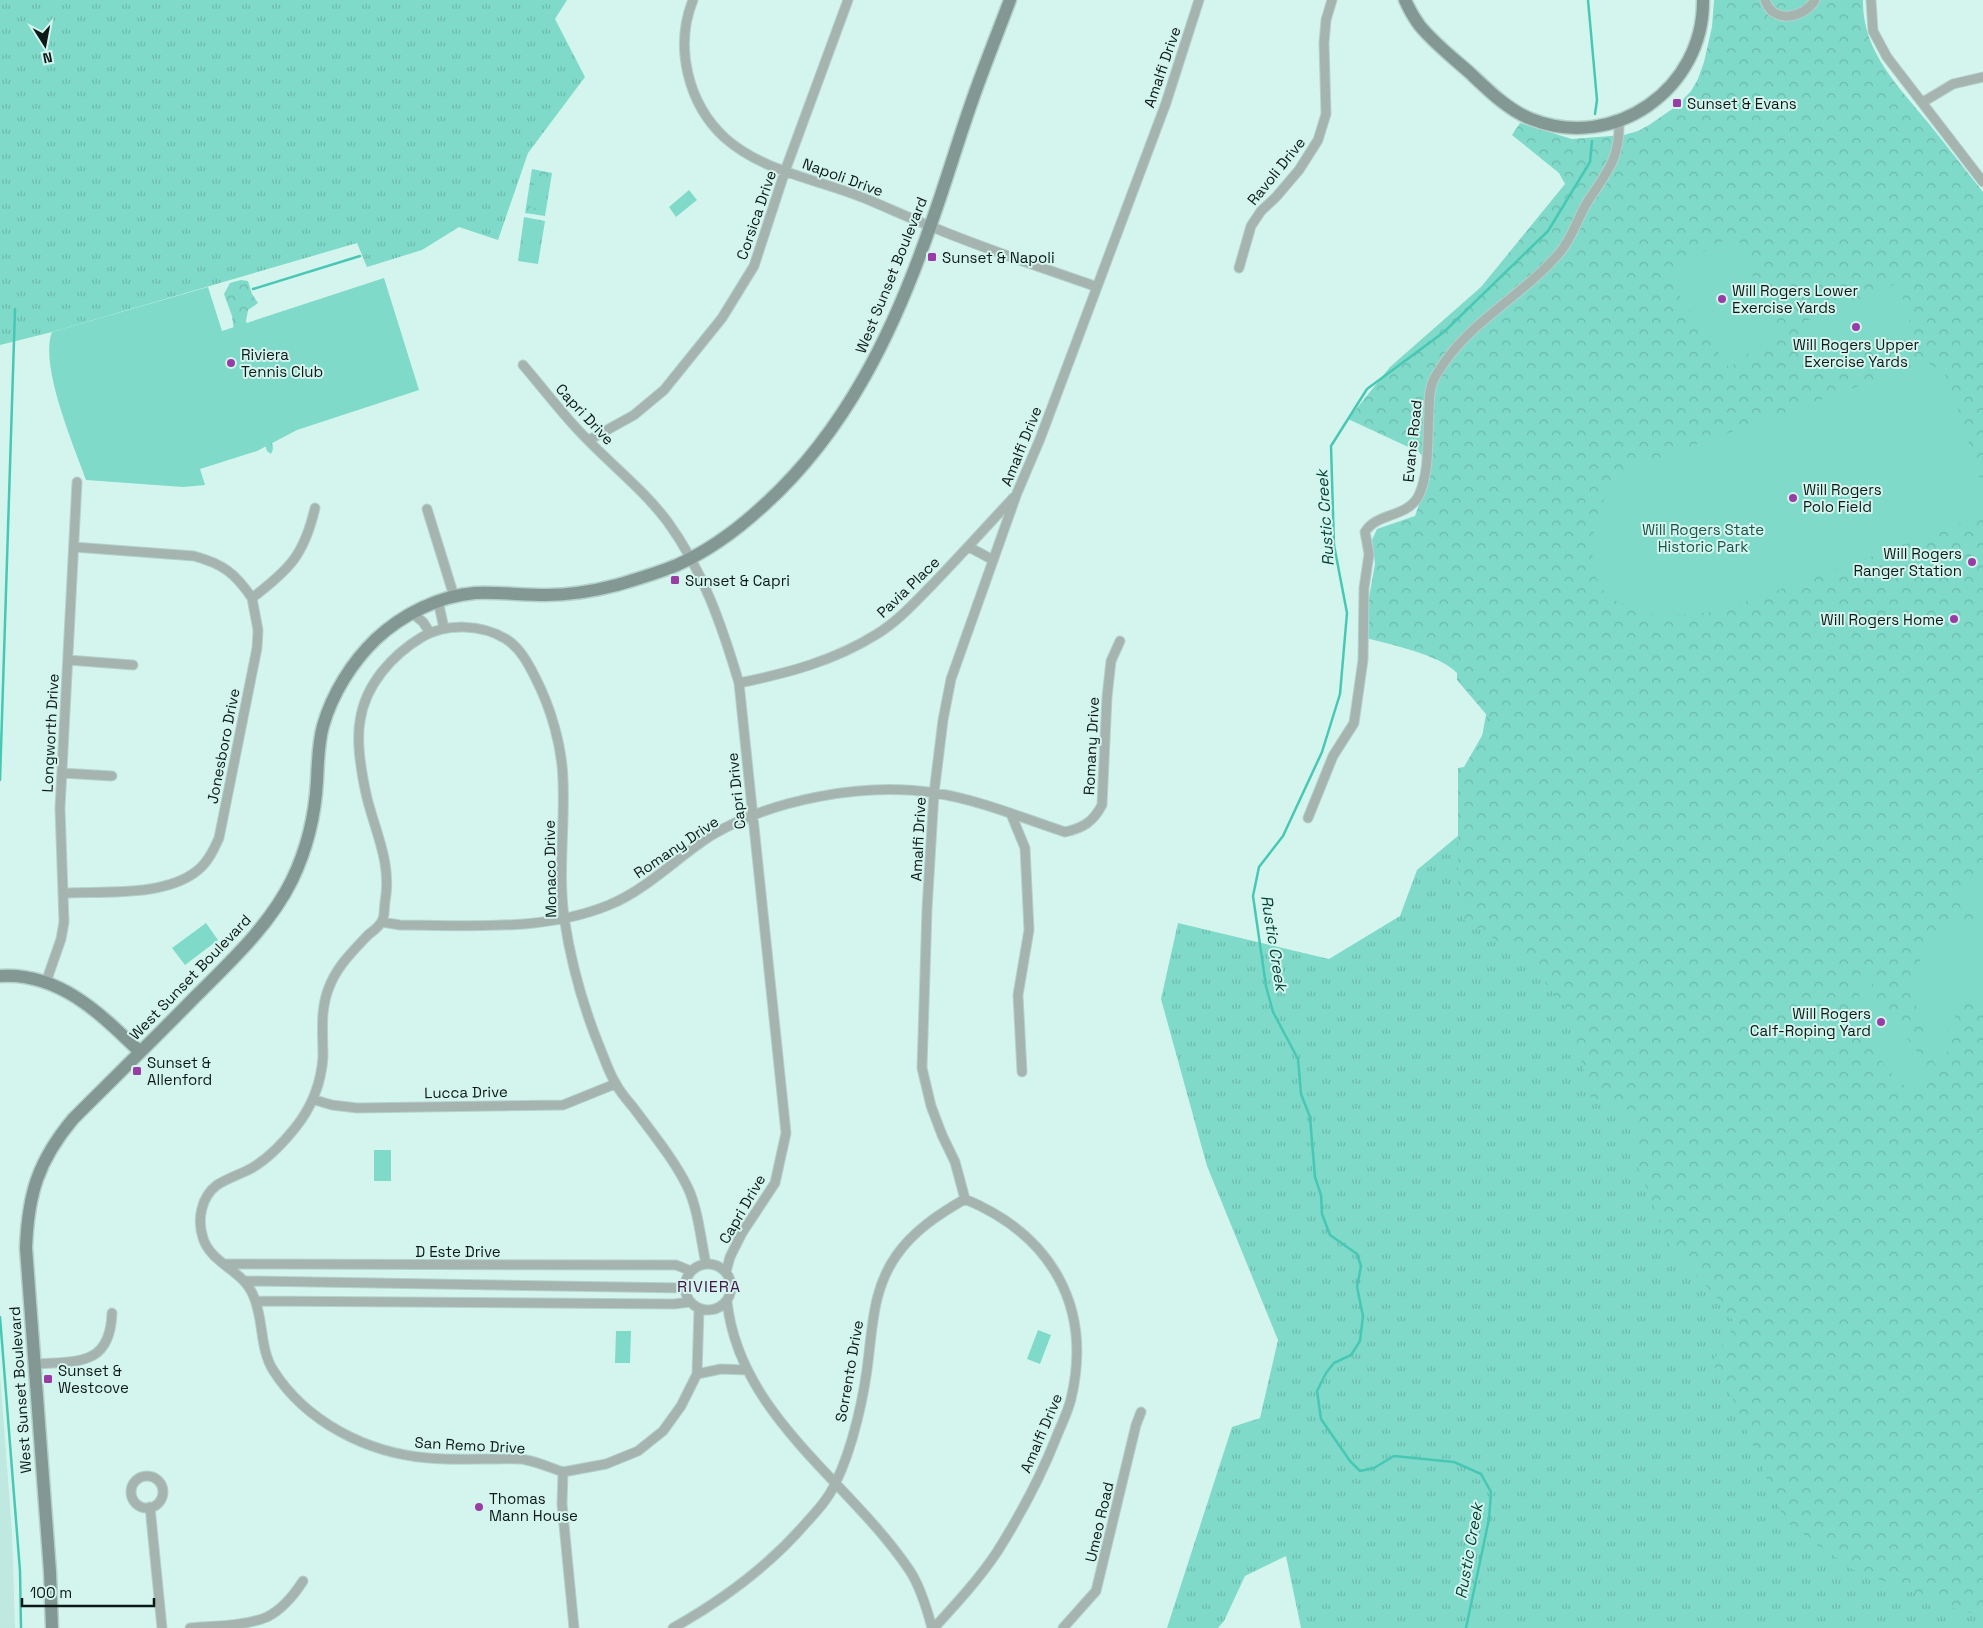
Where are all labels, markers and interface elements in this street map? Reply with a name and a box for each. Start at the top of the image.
north arrow [20,20,70,70]
street label: Amalfi Drive [1139,24,1185,110]
text: N [41,48,54,67]
place label: Sunset & Evans [1687,94,1797,113]
marker: Sunset & Evans [1671,97,1683,109]
street label: Ravoli Drive [1243,133,1309,209]
street label: Napoli Drive [800,154,886,200]
street label: Corsica Drive [732,168,780,262]
street label: West Sunset Boulevard [851,194,931,356]
place label: Sunset & Napoli [942,248,1055,267]
marker: Sunset & Napoli [926,251,938,263]
place label: Will Rogers Lower Exercise Yards [1732,281,1859,317]
marker: Will Rogers Lower Exercise Yards [1716,293,1728,305]
marker: Will Rogers Upper Exercise Yards [1850,321,1862,333]
place label: Will Rogers Upper Exercise Yards [1793,335,1920,371]
place label: Riviera Tennis Club [241,345,323,381]
marker: Riviera Tennis Club [225,357,237,369]
street label: Capri Drive [552,379,618,449]
street label: Evans Road [1398,399,1426,483]
street label: Amalfi Drive [996,403,1046,489]
water label: Rustic Creek [1311,467,1339,567]
place label: Will Rogers Polo Field [1803,480,1882,516]
marker: Will Rogers Polo Field [1787,492,1799,504]
park label: Will Rogers State Historic Park [1642,520,1764,556]
place label: Will Rogers Ranger Station [1853,544,1962,580]
street label: Pavia Place [873,552,944,622]
marker: Will Rogers Ranger Station [1966,556,1978,568]
place label: Sunset & Capri [685,571,790,590]
marker: Sunset & Capri [669,574,681,586]
place label: Will Rogers Home [1821,610,1944,629]
marker: Will Rogers Home [1948,613,1960,625]
street label: Longworth Drive [37,673,63,793]
street label: Jonesboro Drive [202,687,244,805]
street label: Romany Drive [1079,696,1103,796]
street label: Capri Drive [723,752,749,830]
street label: Amalfi Drive [906,796,930,882]
street label: Romany Drive [630,812,722,882]
street label: Monaco Drive [540,820,560,918]
water label: Rustic Creek [1256,894,1292,995]
street label: West Sunset Boulevard [125,910,255,1044]
place label: Will Rogers Calf-Roping Yard [1750,1004,1871,1040]
marker: Will Rogers Calf-Roping Yard [1875,1016,1887,1028]
place label: Sunset & Allenford [147,1053,212,1089]
marker: Sunset & Allenford [131,1065,143,1077]
street label: Lucca Drive [424,1082,508,1102]
street label: Capri Drive [715,1171,770,1247]
street label: D Este Drive [415,1242,501,1261]
district label: RIVIERA [677,1276,741,1297]
street label: West Sunset Boulevard [5,1306,35,1474]
street label: Sorrento Drive [831,1318,867,1423]
place label: Sunset & Westcove [58,1361,129,1397]
marker: Sunset & Westcove [42,1373,54,1385]
street label: Amalfi Drive [1016,1390,1066,1476]
street label: San Remo Drive [414,1433,526,1457]
street label: Umeo Road [1081,1480,1117,1564]
place label: Thomas Mann House [489,1489,578,1525]
water label: Rustic Creek [1450,1499,1488,1600]
marker: Thomas Mann House [473,1501,485,1513]
scale bar [22,1576,155,1608]
text: 100 m [30,1583,72,1602]

